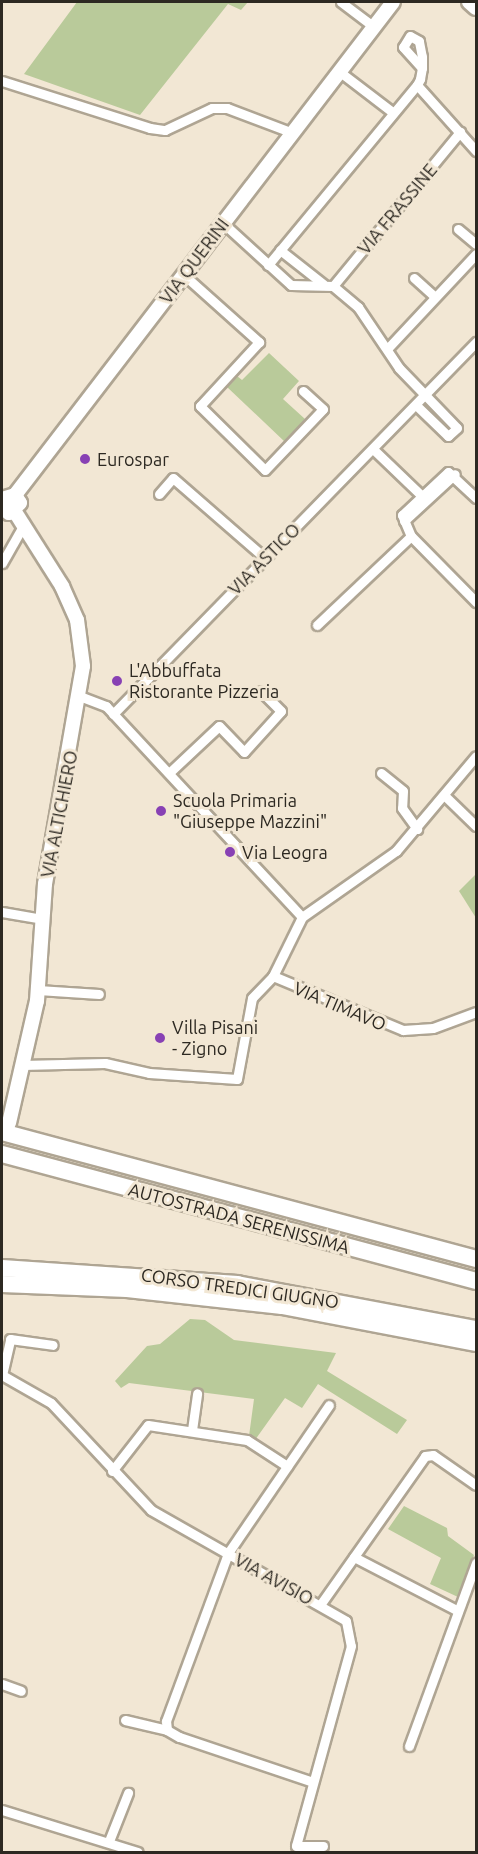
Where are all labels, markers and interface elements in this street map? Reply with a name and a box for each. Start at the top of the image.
street label: VIA FRASSINE [353,159,441,259]
street label: VIA QUERINI [155,214,233,308]
place label: Eurospar [97,448,169,470]
marker: Eurospar [78,452,92,466]
street label: VIA ASTICO [224,519,304,599]
place label: L'Abbuffata Ristorante Pizzeria [129,660,279,702]
marker: L'Abbuffata Ristorante Pizzeria [110,674,124,688]
street label: VIA ALTICHIERO [36,749,82,879]
place label: Scuola Primaria "Giuseppe Mazzini" [173,790,327,832]
marker: Scuola Primaria "Giuseppe Mazzini" [154,804,168,818]
place label: Via Leogra [242,841,328,863]
marker: Via Leogra [223,845,237,859]
street label: VIA TIMAVO [291,977,389,1035]
place label: Villa Pisani - Zigno [172,1017,258,1060]
marker: Villa Pisani - Zigno [153,1031,167,1045]
street label: AUTOSTRADA SERENISSIMA [126,1178,352,1258]
street label: CORSO TREDICI GIUGNO [140,1263,340,1313]
street label: VIA AVISIO [231,1549,317,1609]

